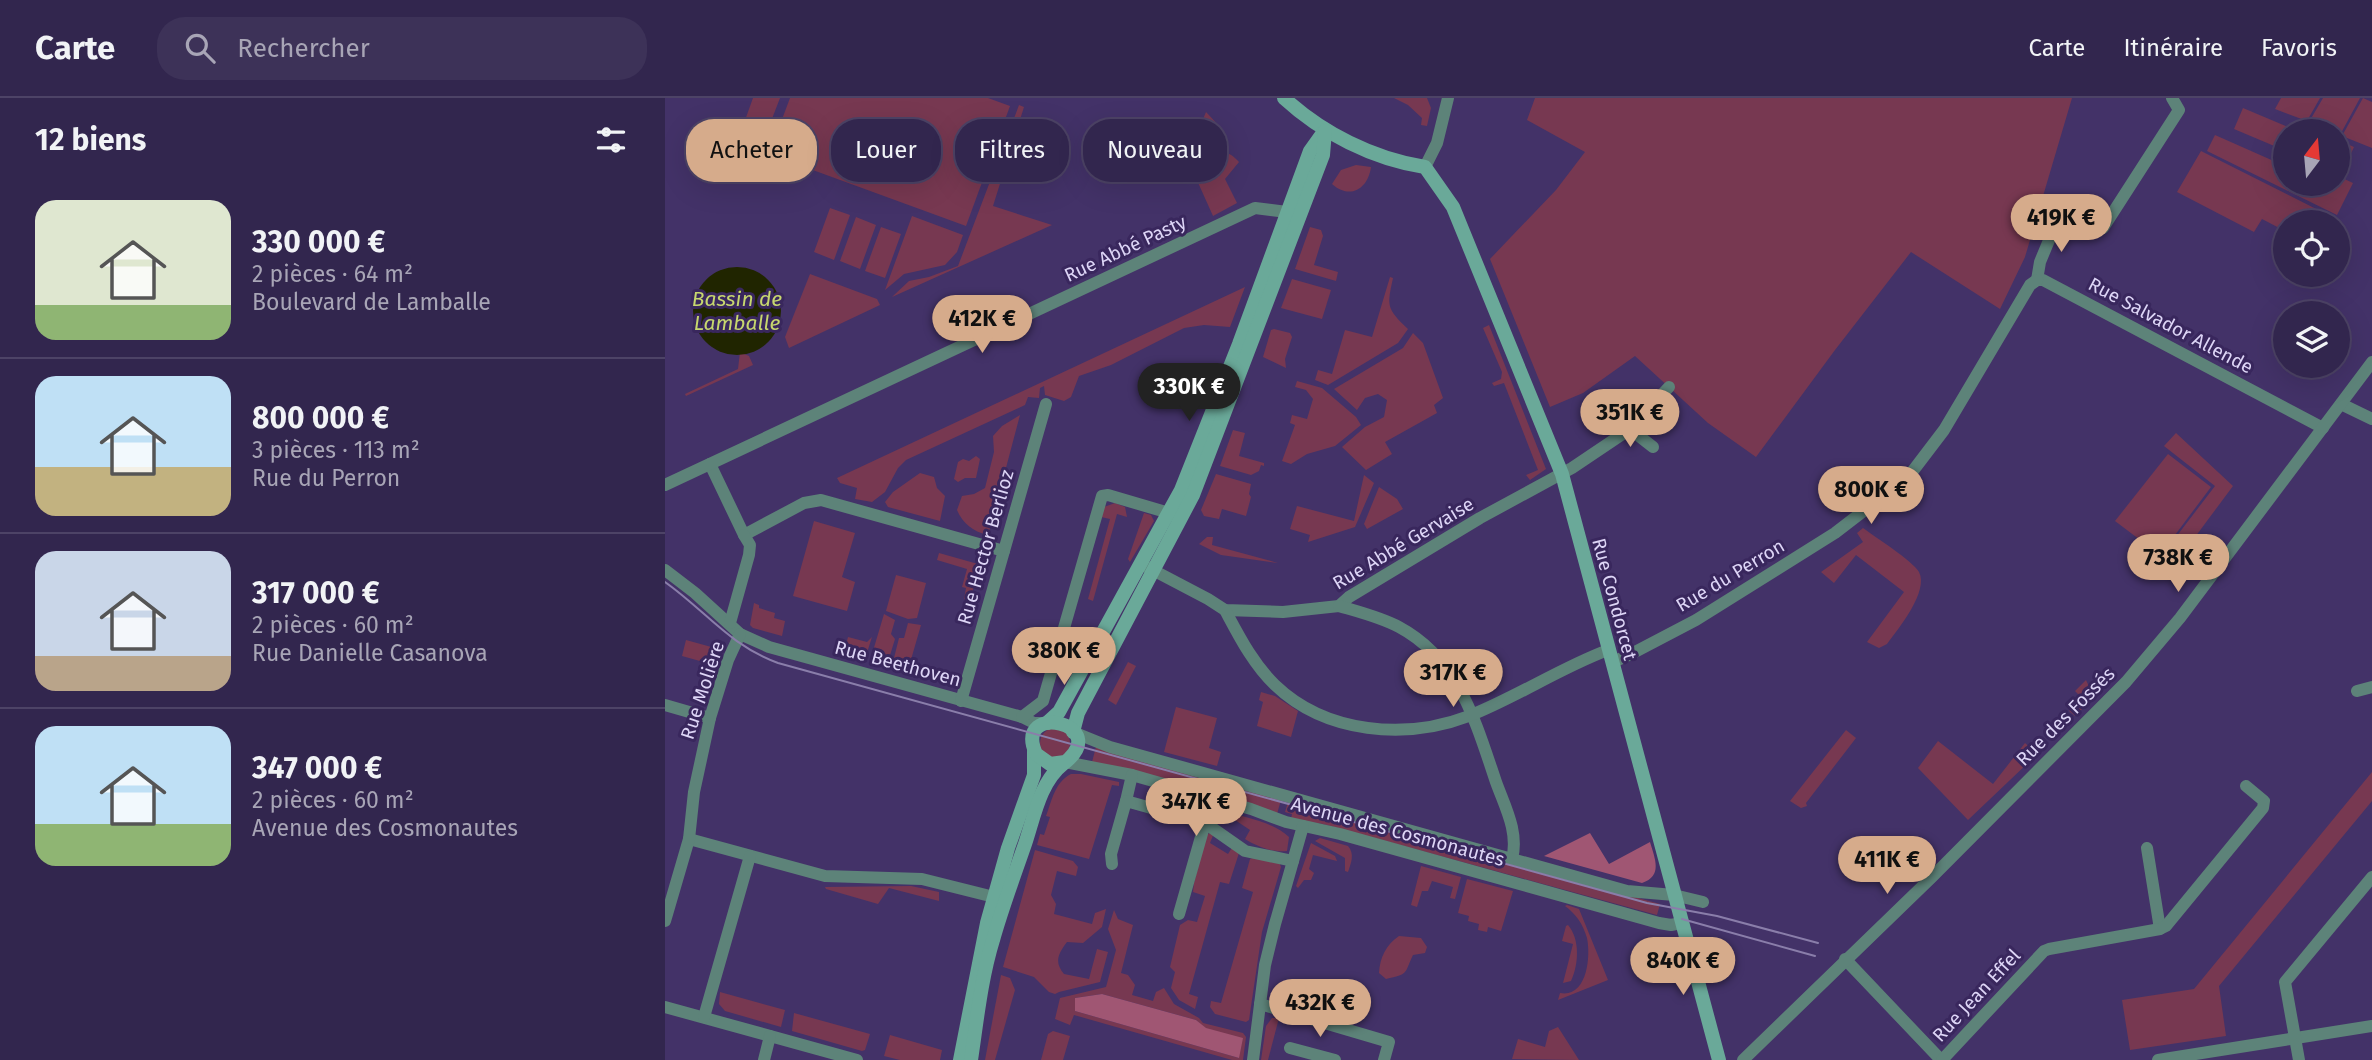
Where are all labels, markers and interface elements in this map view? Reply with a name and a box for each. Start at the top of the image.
search box [157,17,647,80]
text: Carte [35,28,115,68]
icon: search [181,29,219,67]
text: Rechercher [237,33,370,64]
text: Carte [2029,34,2085,62]
text: Itinéraire [2123,34,2223,62]
text: Favoris [2261,34,2337,62]
chip: Acheter [686,119,817,182]
chip: Louer [831,119,941,182]
chip: Filtres [955,119,1069,182]
chip: Nouveau [1083,119,1227,182]
north arrow [2273,119,2350,196]
map controls [2273,119,2350,378]
icon: filters [592,121,630,159]
text: 12 biens [35,122,146,158]
pin: 419K € [2004,194,2118,254]
text: 419K € [2027,203,2095,231]
street label: Rue Abbé Pasty [1061,210,1190,287]
button: locate [2273,210,2350,287]
text: 330 000 € [252,224,385,260]
icon: home [91,228,175,312]
text: 2 pièces · 64 m² [252,260,413,288]
street label: Rue Salvador Allende [2085,272,2257,379]
water label: Bassin de Lamballe [692,286,782,336]
text: Boulevard de Lamballe [252,288,491,316]
pin: 412K € [925,296,1039,355]
button: layers [2273,301,2350,378]
text: 412K € [948,304,1016,332]
pin: 330K € [1132,364,1246,423]
text: 330K € [1154,372,1224,400]
pin: 351K € [1573,390,1687,449]
text: 351K € [1596,398,1664,426]
text: 800 000 € [252,400,389,436]
icon: home [91,404,175,488]
text: 3 pièces · 113 m² [252,436,420,464]
text: Rue du Perron [252,464,400,492]
pin: 800K € [1814,466,1928,526]
street label: Rue Hector Berlioz [952,467,1019,627]
text: 800K € [1834,475,1908,503]
street label: Rue Abbé Gervaise [1329,492,1478,595]
street label: Rue du Perron [1672,534,1789,617]
pin: 738K € [2121,534,2235,594]
street label: Rue Condorcet [1587,536,1642,663]
text: 738K € [2143,543,2213,571]
text: 317 000 € [252,575,380,611]
icon: home [91,579,175,663]
text: 2 pièces · 60 m² [252,611,414,639]
pin: 380K € [1007,628,1121,687]
street label: Rue Beethoven [832,636,964,691]
text: 380K € [1028,636,1100,664]
street label: Rue Molière [676,638,729,742]
text: Rue Danielle Casanova [252,639,488,667]
pin: 317K € [1396,650,1510,709]
text: 317K € [1420,658,1486,686]
street label: Rue des Fossés [2011,662,2120,770]
text: 347 000 € [252,750,382,786]
icon: home [91,754,175,838]
pin: 347K € [1139,778,1253,838]
text: 2 pièces · 60 m² [252,786,414,814]
text: 347K € [1162,787,1230,815]
street label: Avenue des Cosmonautes [1289,792,1507,871]
text: Avenue des Cosmonautes [252,814,518,842]
pin: 411K € [1830,836,1944,896]
text: 411K € [1854,845,1920,873]
pin: 840K € [1626,937,1740,997]
street label: Rue Jean Effel [1927,944,2026,1047]
text: 840K € [1646,946,1720,974]
pin: 432K € [1263,979,1377,1039]
text: 432K € [1285,988,1355,1016]

